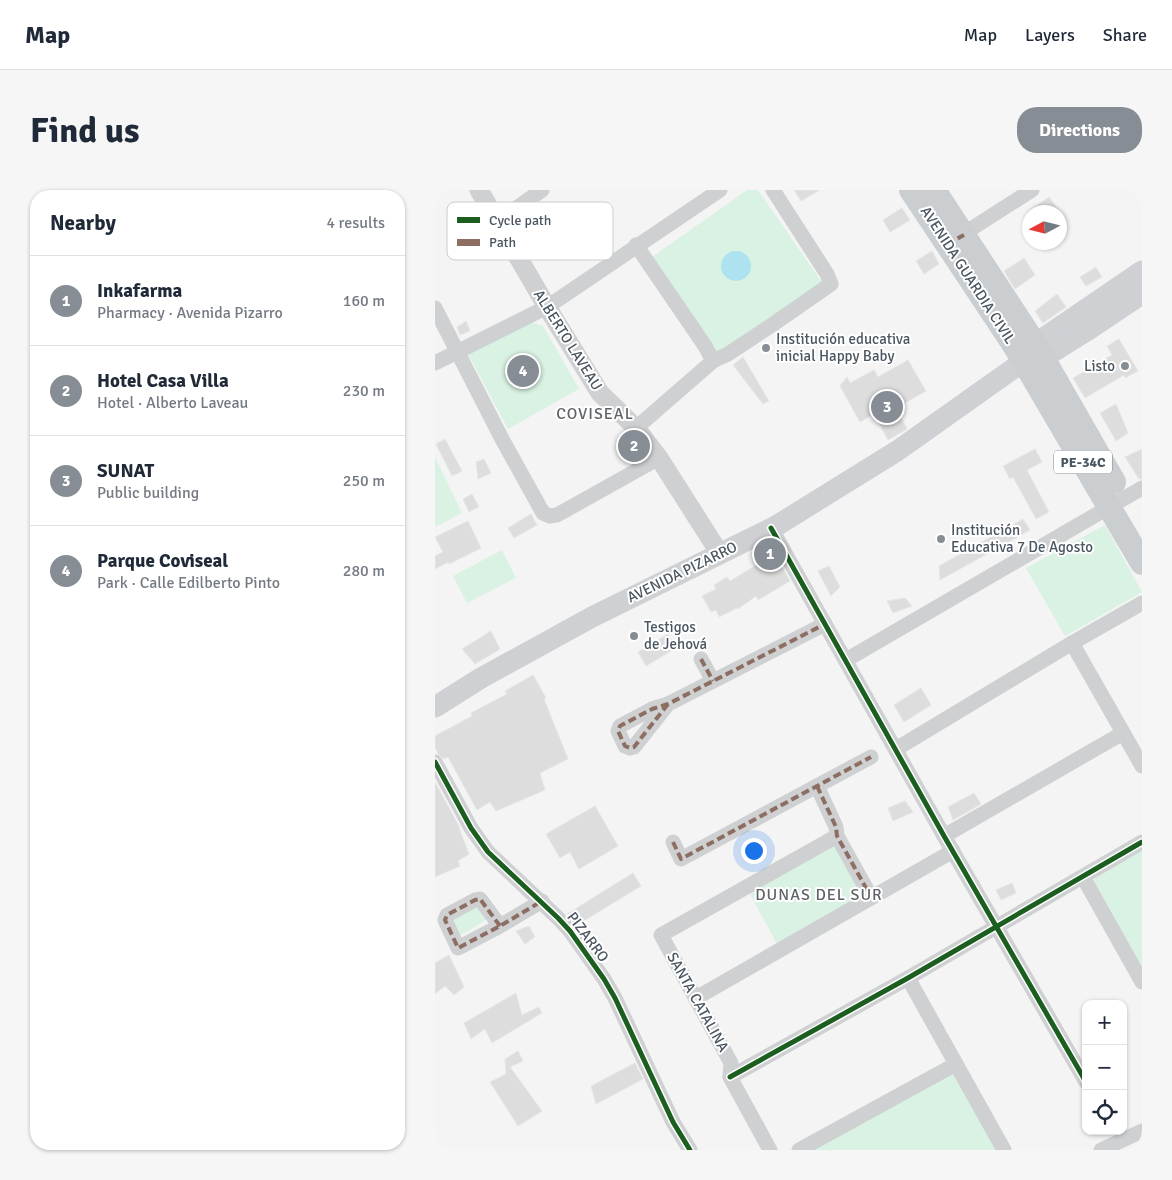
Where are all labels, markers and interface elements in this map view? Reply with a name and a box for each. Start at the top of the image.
text: Map [25,20,70,50]
text: Map [964,24,997,46]
text: Layers [1025,24,1075,46]
text: Share [1103,24,1147,46]
button: Directions [1017,107,1142,153]
text: Find us [30,109,140,152]
legend [447,202,613,260]
street label: AVENIDA GUARDIA CIVIL [917,203,1019,347]
north arrow [1022,205,1067,250]
text: Nearby [50,210,116,236]
text: Cycle path [489,212,551,229]
text: 4 results [326,213,385,233]
text: Path [489,234,516,251]
text: Inkafarma [97,279,182,303]
street label: ALBERTO LAVEAU [530,286,606,394]
text: 1 [62,291,70,311]
text: 160 m [343,291,385,311]
text: Pharmacy · Avenida Pizarro [97,303,283,323]
place label: Institución educativa inicial Happy Baby [776,330,910,365]
marker: Institución educativa inicial Happy Baby [760,342,772,354]
pin: 4 [507,352,539,390]
place label: Listo [1084,357,1115,375]
marker: Listo [1119,360,1131,372]
text: Hotel Casa Villa [97,369,229,393]
text: 2 [62,381,70,401]
text: 230 m [343,381,385,401]
pin: 3 [871,388,903,426]
text: Hotel · Alberto Laveau [97,393,248,413]
district label: COVISEAL [556,404,634,424]
pin: 2 [618,427,650,465]
road number: PE-34C [1054,450,1112,474]
text: SUNAT [97,459,154,483]
text: 3 [62,471,70,491]
text: 250 m [343,471,385,491]
text: Public building [97,483,199,503]
place label: Institución Educativa 7 De Agosto [951,521,1093,556]
marker: Institución Educativa 7 De Agosto [935,533,947,545]
pin: 1 [754,535,786,573]
street label: AVENIDA PIZARRO [624,537,740,606]
text: Parque Coviseal [97,549,228,573]
text: 4 [62,561,70,581]
text: 280 m [343,561,385,581]
text: Park · Calle Edilberto Pinto [97,573,280,593]
place label: Testigos de Jehová [644,618,707,653]
marker: Testigos de Jehová [628,630,640,642]
your location [741,838,767,864]
district label: DUNAS DEL SUR [755,885,883,905]
street label: PIZARRO [563,908,613,966]
street label: SANTA CATALINA [663,949,733,1055]
map controls [1082,1000,1127,1135]
button: + [1082,1000,1127,1045]
button: − [1082,1045,1127,1090]
button: locate [1082,1090,1127,1135]

